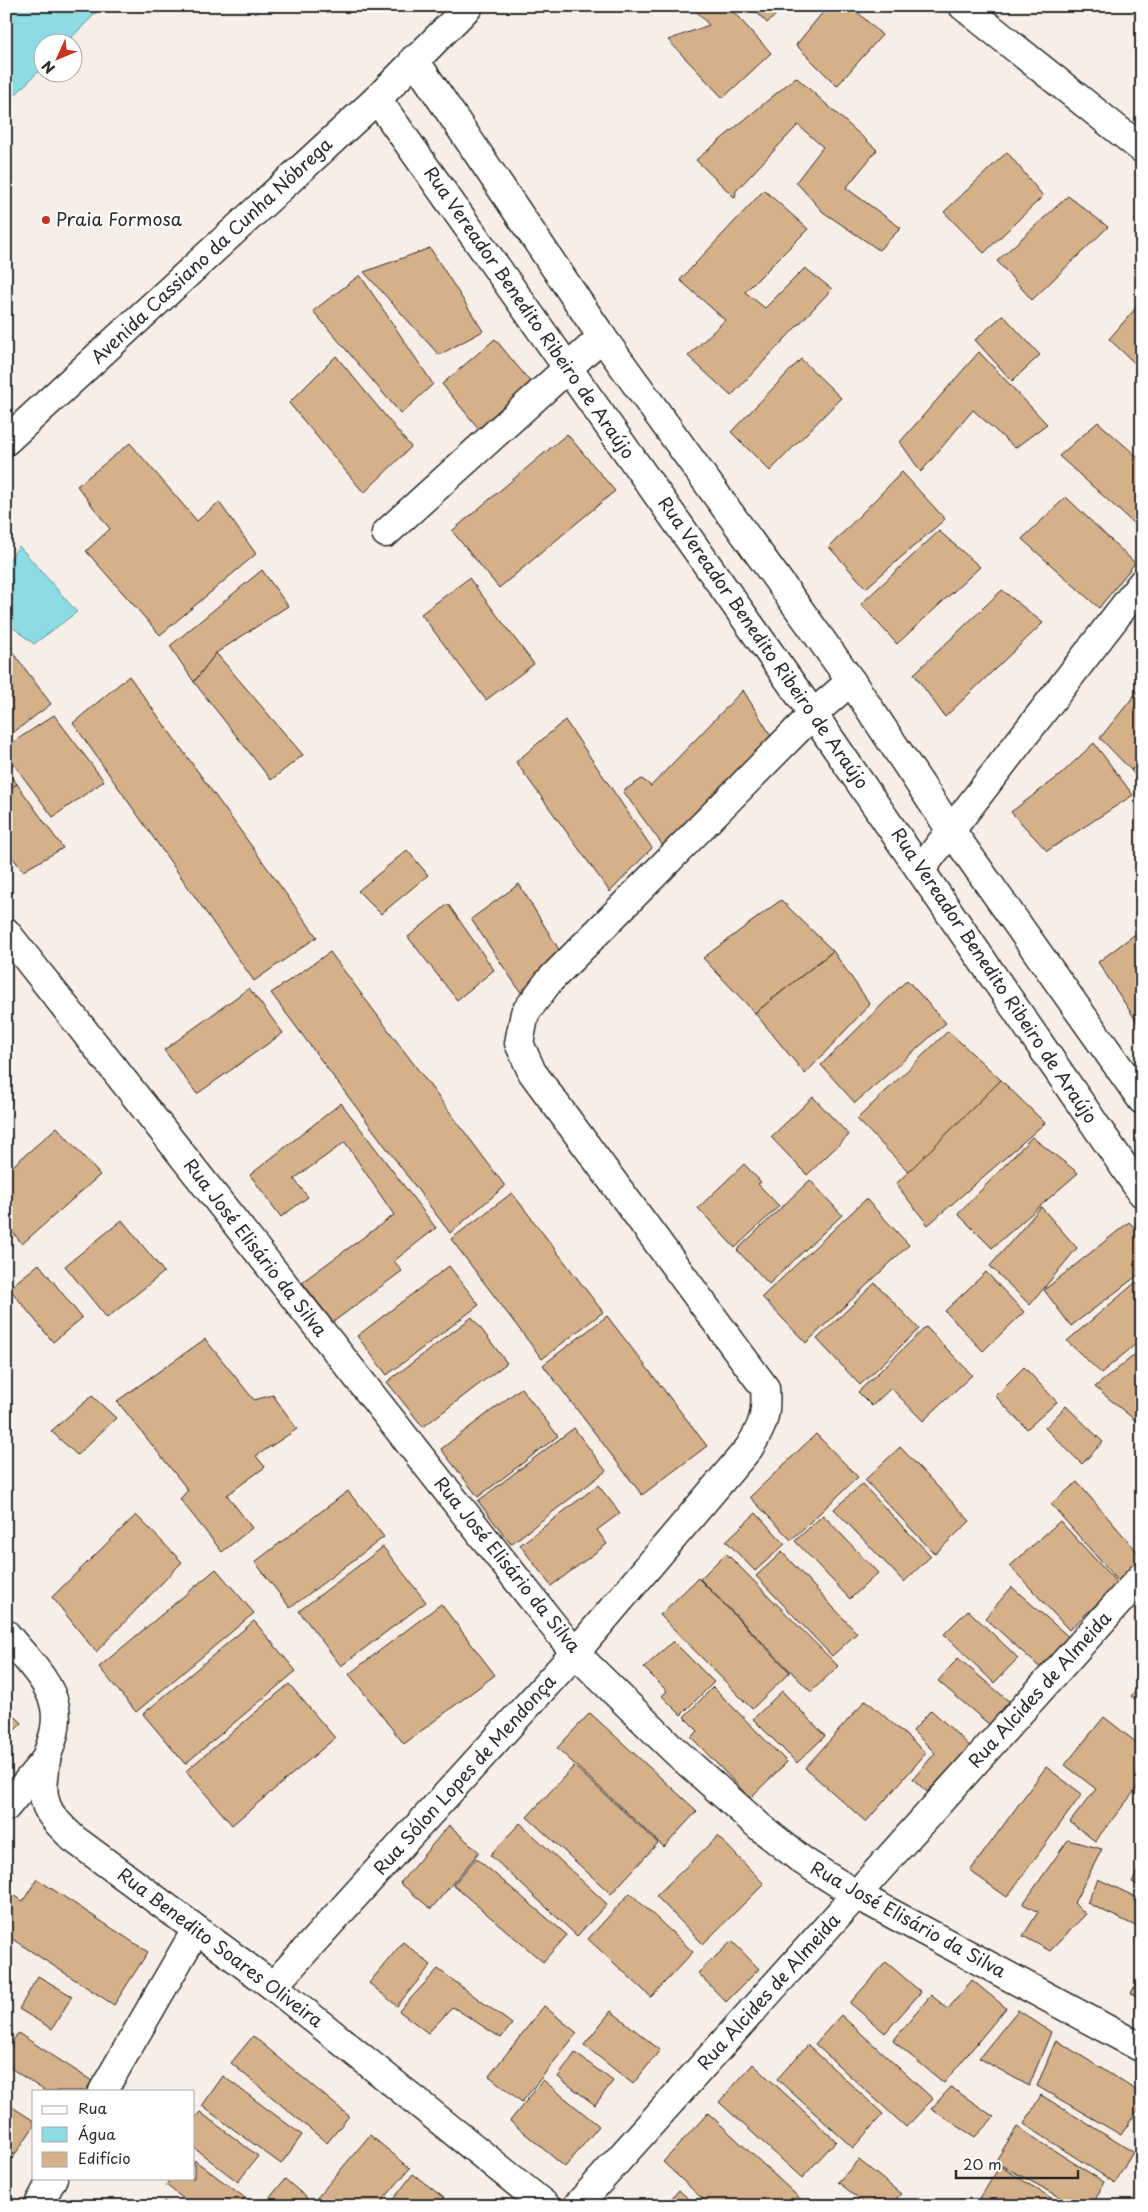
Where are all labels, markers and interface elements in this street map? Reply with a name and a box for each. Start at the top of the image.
north arrow [32,32,82,82]
text: N [37,56,60,79]
street label: Avenida Cassiano da Cunha Nóbrega [84,130,338,369]
street label: Rua Vereador Benedito Ribeiro de Araújo [418,160,642,464]
place label: Praia Formosa [56,205,183,232]
marker: Praia Formosa [40,214,52,226]
street label: Rua Vereador Benedito Ribeiro de Araújo [652,490,876,794]
street label: Rua Vereador Benedito Ribeiro de Araújo [886,822,1105,1128]
street label: Rua José Elisário da Silva [178,1152,335,1342]
street label: Rua José Elisário da Silva [429,1470,588,1658]
street label: Rua Alcides de Almeida [961,1604,1117,1773]
street label: Rua Sólon Lopes de Mendonça [366,1667,562,1880]
street label: Rua José Elisário da Silva [806,1854,1012,1984]
street label: Rua Benedito Soares Oliveira [113,1861,330,2033]
street label: Rua Alcides de Almeida [690,1906,846,2075]
legend [32,2090,195,2180]
text: Rua [78,2096,107,2119]
text: Água [78,2122,116,2145]
text: Edifício [78,2146,131,2169]
scale bar [956,2147,1078,2179]
text: 20 m [963,2152,1002,2175]

